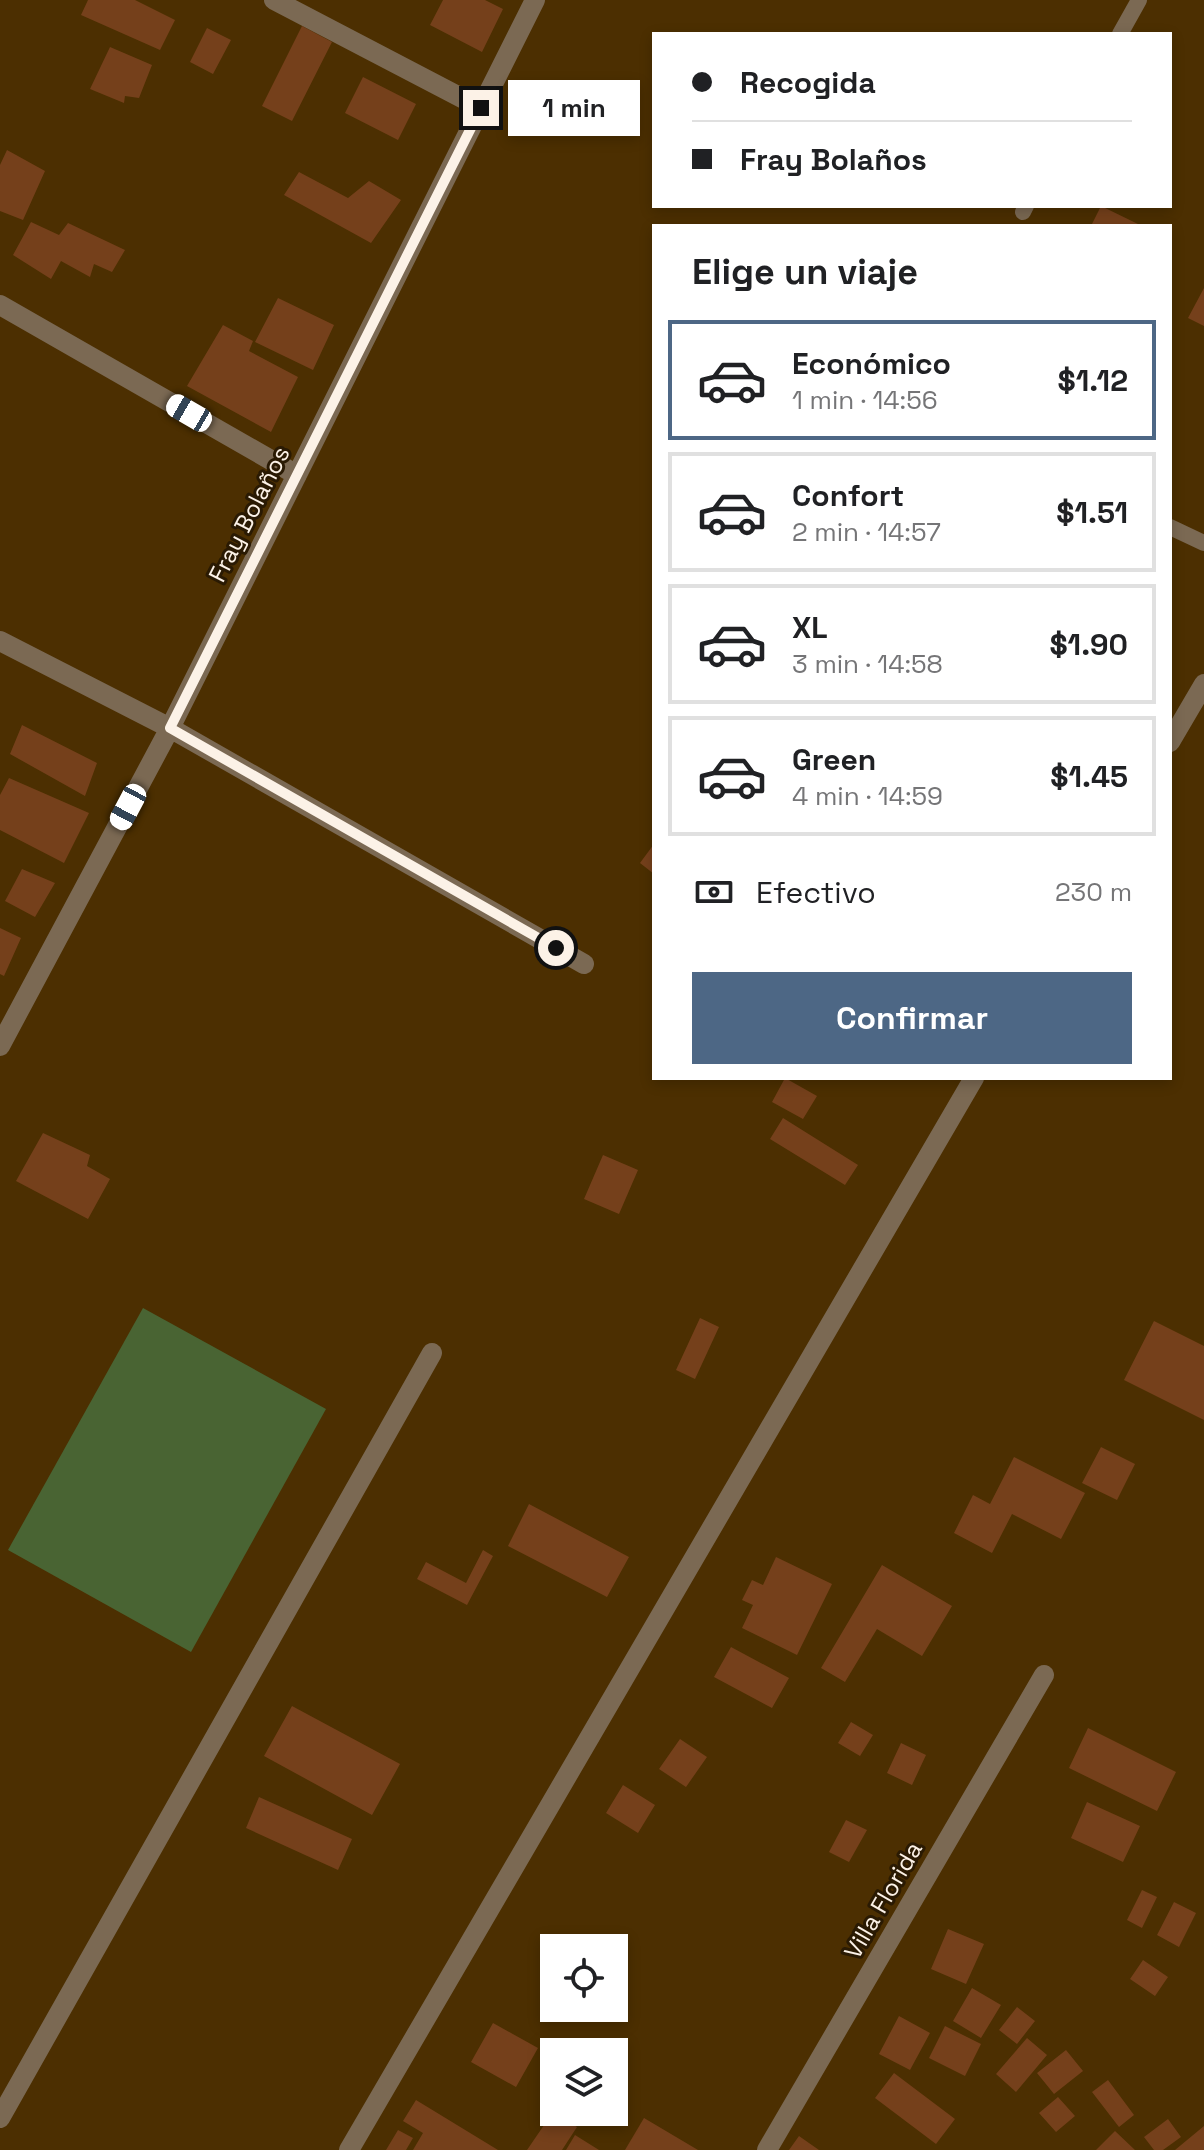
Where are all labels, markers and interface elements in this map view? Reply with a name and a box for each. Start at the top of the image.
text: Recogida [740,63,876,102]
callout: 1 min [509,80,641,136]
route end [463,90,499,126]
text: 1 min [542,91,606,125]
text: Fray Bolaños [740,140,927,179]
text: Elige un viaje [692,249,918,295]
icon: car [696,344,768,416]
text: Económico [792,344,951,383]
text: $1.12 [1058,361,1128,400]
text: 1 min · 14:56 [792,383,938,417]
car [162,391,216,435]
street label: Fray Bolaños [201,441,297,587]
icon: car [696,476,768,548]
text: Confort [792,476,904,515]
text: $1.51 [1056,493,1128,532]
text: 2 min · 14:57 [792,515,941,549]
icon: car [696,608,768,680]
text: XL [792,608,828,647]
text: $1.90 [1049,625,1128,664]
text: 3 min · 14:58 [792,647,943,681]
icon: car [696,740,768,812]
text: Green [792,740,876,779]
text: $1.45 [1050,757,1128,796]
text: 4 min · 14:59 [792,779,943,813]
car [106,780,150,834]
icon: cash [692,870,736,914]
text: Efectivo [756,873,876,912]
text: 230 m [1055,875,1132,909]
route start [538,930,574,966]
button: Confirmar [692,972,1132,1064]
street label: Villa Florida [837,1836,929,1964]
map controls [540,1934,628,2126]
button: locate [540,1934,628,2022]
button: layers [540,2038,628,2126]

